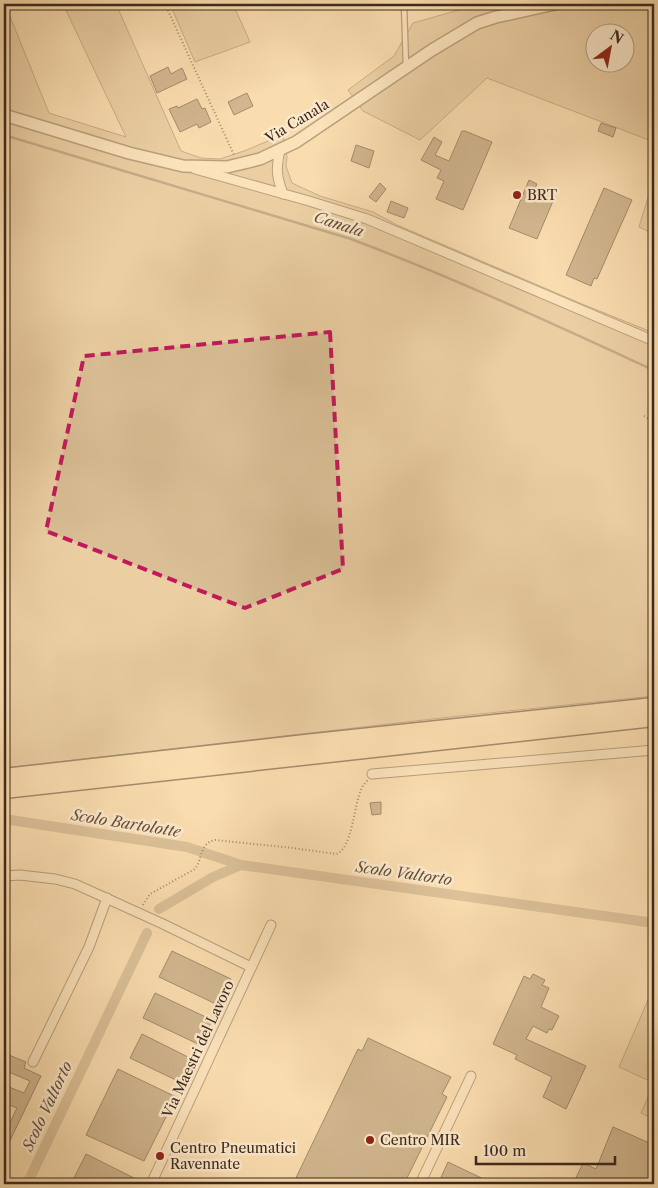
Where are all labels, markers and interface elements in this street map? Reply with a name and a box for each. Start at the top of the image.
north arrow [586,22,636,72]
text: N [607,26,627,48]
street label: Via Canala [261,95,333,148]
place label: BRT [527,186,558,204]
marker: BRT [511,189,523,201]
water label: Canala [312,207,366,241]
water label: Scolo Bartolotte [69,805,183,841]
water label: Scolo Valtorto [354,857,453,889]
street label: Via Maestri del Lavoro [158,977,238,1122]
water label: Scolo Valtorto [17,1058,76,1155]
place label: Centro MIR [380,1131,461,1149]
scale bar [476,1133,614,1165]
marker: Centro MIR [364,1134,376,1146]
place label: Centro Pneumatici Ravennate [170,1139,296,1173]
text: 100 m [483,1141,526,1160]
marker: Centro Pneumatici Ravennate [154,1150,166,1162]

